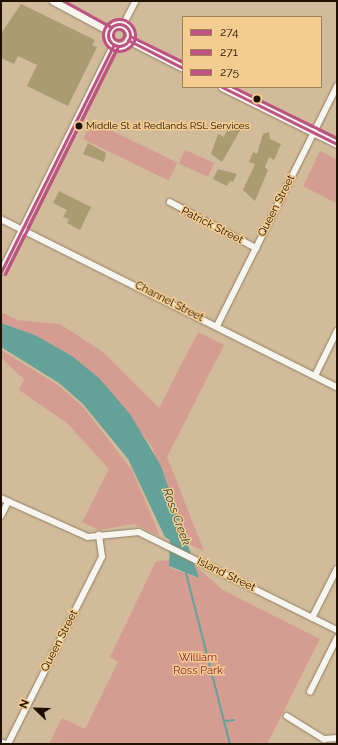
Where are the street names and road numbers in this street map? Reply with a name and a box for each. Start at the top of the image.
street label: Queen Street [256,173,298,239]
street label: Patrick Street [179,205,245,247]
street label: Channel Street [132,279,206,325]
street label: Island Street [195,555,257,595]
street label: Queen Street [39,608,81,674]

